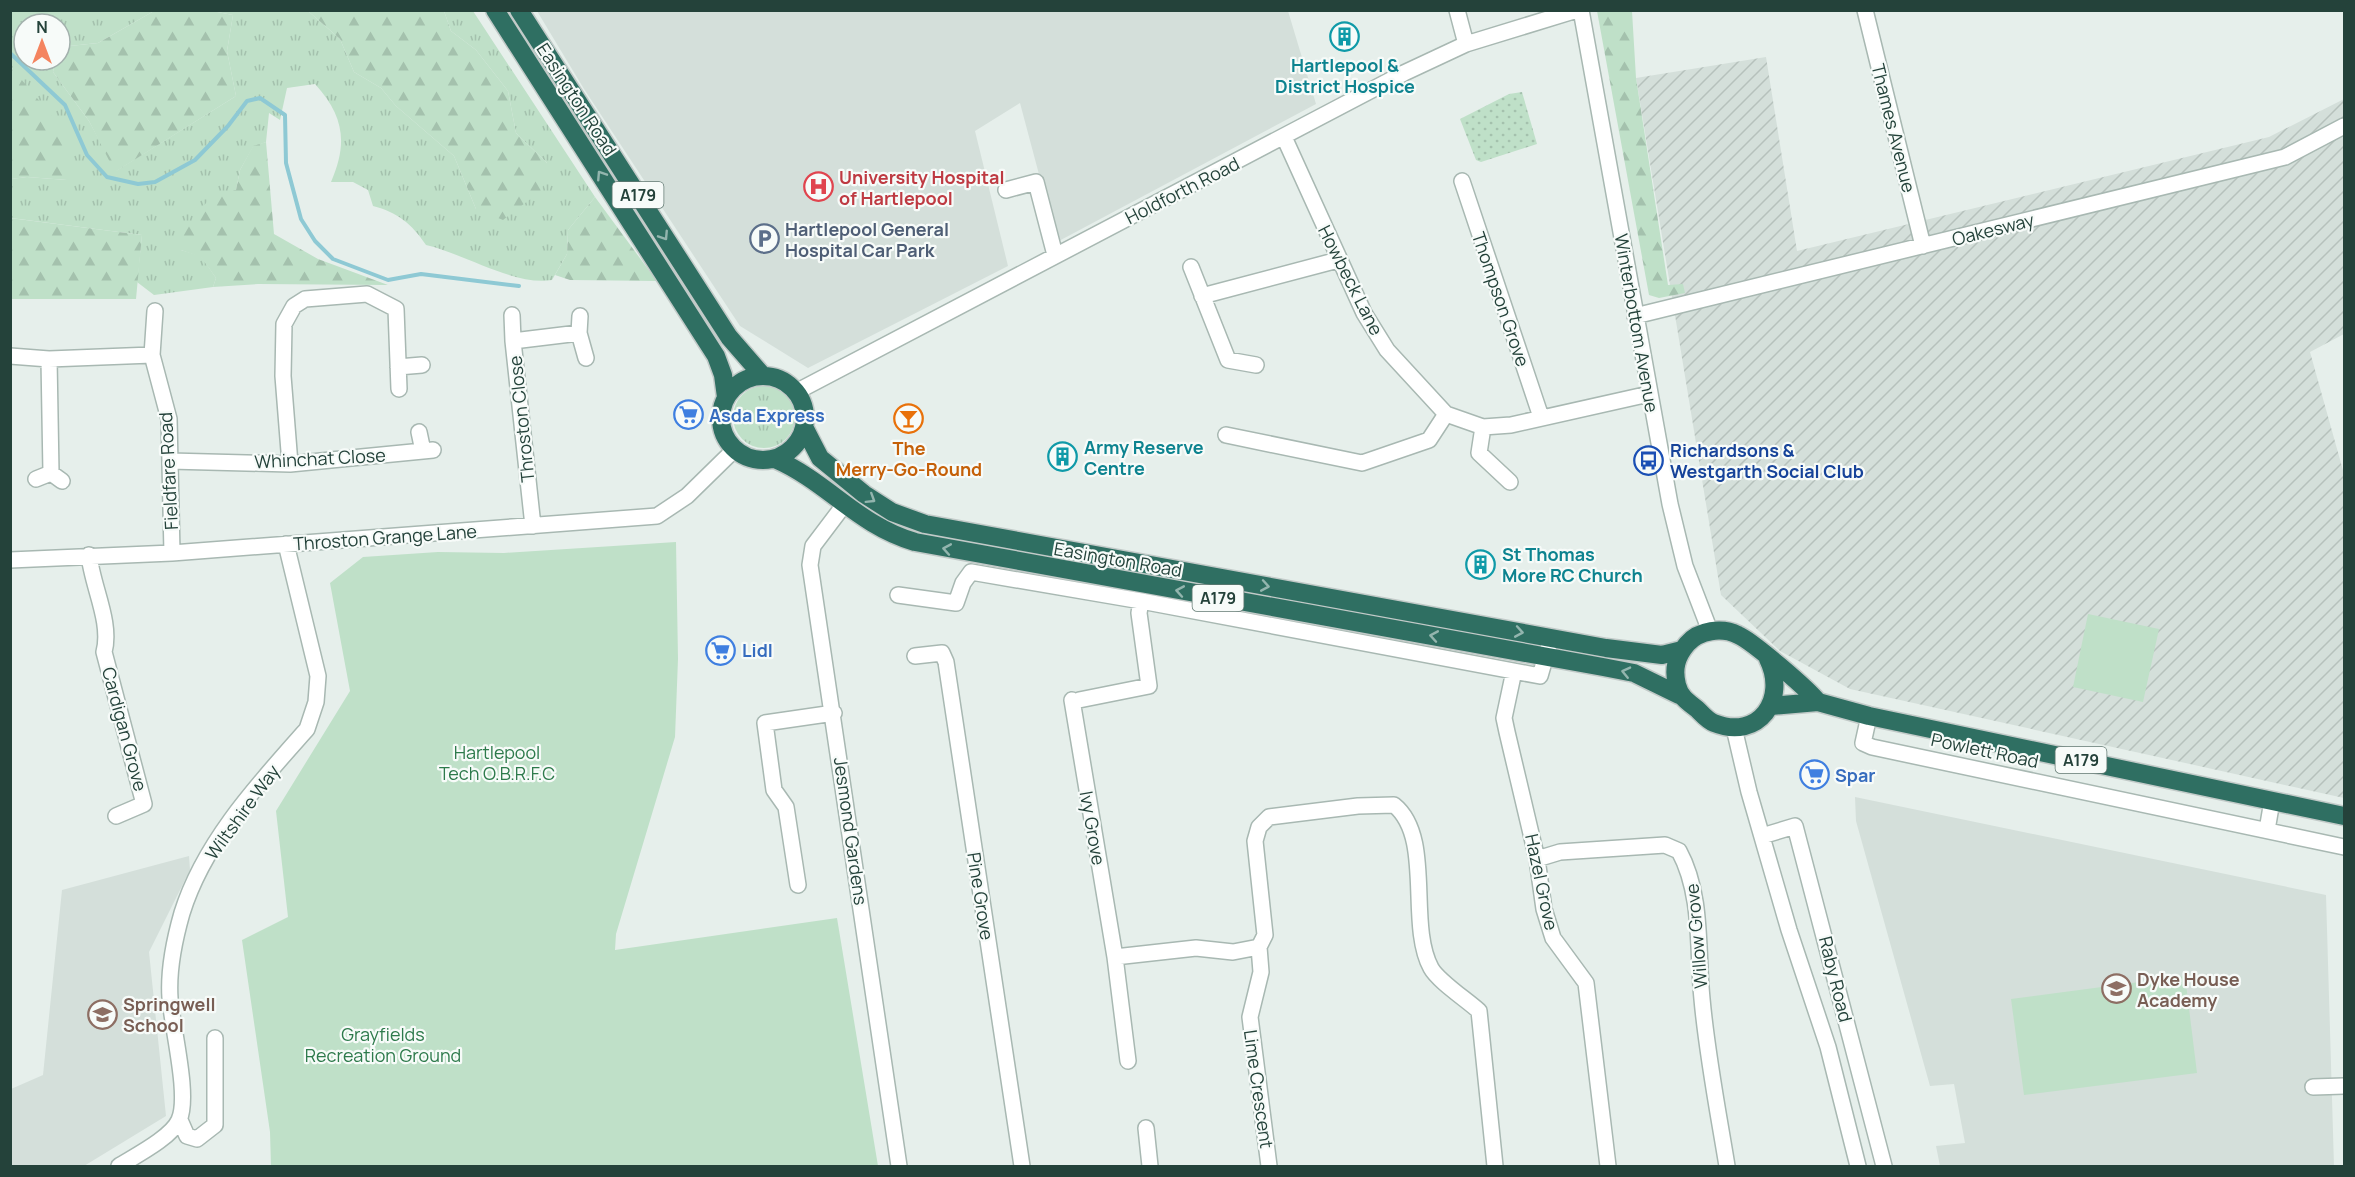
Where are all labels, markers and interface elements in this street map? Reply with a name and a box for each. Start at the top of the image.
north arrow [12,12,72,72]
text: N [36,16,48,38]
building icon: Hartlepool & District Hospice [1329,20,1361,52]
street label: Easington Road [532,38,622,160]
place label: Hartlepool & District Hospice [1275,53,1415,98]
street label: Thames Avenue [1866,61,1922,195]
street label: Holdforth Road [1121,151,1243,229]
place label: University Hospital of Hartlepool [839,165,1005,210]
one-way arrow [597,171,608,182]
hospital icon: University Hospital of Hartlepool [802,171,834,203]
road number: A179 [612,182,664,208]
street label: Oakesway [1950,207,2037,251]
place label: Hartlepool General Hospital Car Park [785,217,949,262]
street label: Howbeck Lane [1313,221,1389,339]
parking icon: Hartlepool General Hospital Car Park [748,223,780,255]
street label: Thompson Grove [1467,228,1535,370]
one-way arrow [657,230,669,240]
street label: Winterbottom Avenue [1609,232,1665,414]
street label: Throston Close [502,355,540,483]
supermarket icon: Asda Express [672,399,704,431]
place label: Asda Express [709,403,825,427]
bar icon: The Merry-Go-Round [893,403,925,435]
street label: Fieldfare Road [153,412,183,530]
place label: Army Reserve Centre [1084,435,1204,480]
place label: The Merry-Go-Round [836,436,982,481]
place label: Richardsons & Westgarth Social Club [1670,438,1864,483]
building icon: Army Reserve Centre [1047,441,1079,473]
street label: Whinchat Close [254,443,386,473]
bus stop icon: Richardsons & Westgarth Social Club [1633,444,1665,476]
one-way arrow [865,491,876,502]
street label: Throston Grange Lane [292,519,478,555]
street label: Easington Road [1052,536,1184,582]
place label: St Thomas More RC Church [1502,542,1643,587]
one-way arrow [942,543,952,556]
building icon: St Thomas More RC Church [1465,548,1497,580]
one-way arrow [1260,579,1270,591]
road number: A179 [1192,585,1244,611]
one-way arrow [1175,586,1185,598]
one-way arrow [1513,625,1523,638]
one-way arrow [1429,631,1439,643]
supermarket icon: Lidl [705,634,737,666]
place label: Lidl [742,638,773,662]
street label: Cardigan Grove [97,664,153,794]
one-way arrow [1621,666,1631,679]
street label: Powlett Road [1929,727,2041,773]
park label: Hartlepool Tech O.B.R.F.C [439,740,555,785]
road number: A179 [2056,747,2106,773]
street label: Jesmond Gardens [829,755,873,907]
street label: Wiltshire Way [199,759,285,864]
supermarket icon: Spar [1798,759,1830,791]
place label: Spar [1835,763,1875,787]
street label: Ivy Grove [1075,789,1111,867]
street label: Hazel Grove [1520,832,1564,932]
street label: Pine Grove [962,850,1000,942]
street label: Willow Grove [1679,882,1713,990]
street label: Raby Road [1814,934,1858,1024]
place label: Dyke House Academy [2137,967,2240,1012]
school or university icon: Dyke House Academy [2100,973,2132,1005]
place label: Springwell School [123,992,216,1037]
school or university icon: Springwell School [86,998,118,1030]
park label: Grayfields Recreation Ground [305,1022,461,1067]
street label: Lime Crescent [1239,1028,1279,1150]

